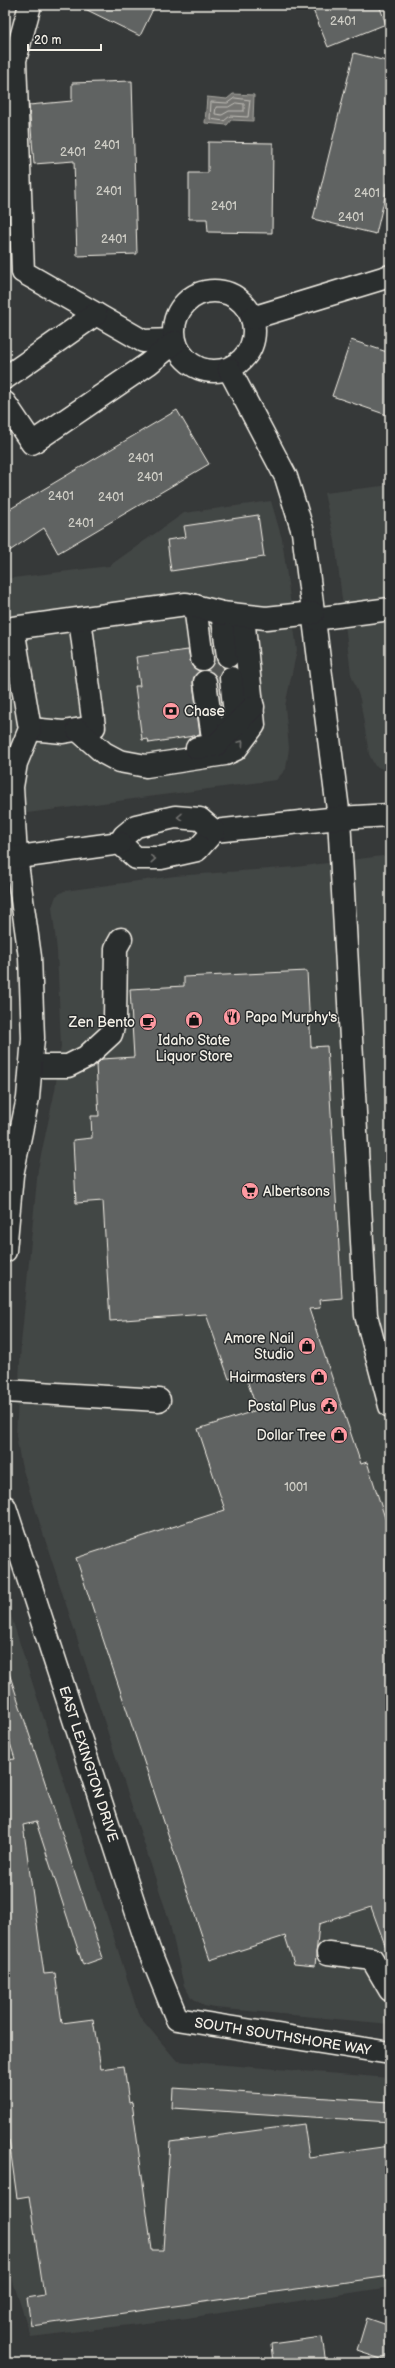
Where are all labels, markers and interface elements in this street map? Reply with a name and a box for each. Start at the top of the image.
house number: 2401 [330,14,356,29]
scale bar [28,26,101,52]
text: 20 m [34,33,61,48]
house number: 2401 [94,138,120,153]
house number: 2401 [60,145,86,160]
house number: 2401 [96,184,122,199]
house number: 2401 [354,186,380,201]
house number: 2401 [211,199,237,214]
house number: 2401 [338,210,364,225]
house number: 2401 [101,232,127,247]
house number: 2401 [128,451,154,466]
house number: 2401 [137,470,163,485]
house number: 2401 [48,489,74,504]
house number: 2401 [98,490,124,505]
house number: 2401 [68,516,94,531]
bank icon: Chase [161,701,181,721]
place label: Chase [184,703,225,720]
one-way arrow [237,741,244,748]
one-way arrow [177,813,183,821]
one-way arrow [150,854,156,863]
restaurant icon: Papa Murphy's [222,1007,242,1027]
place label: Papa Murphy's [245,1009,337,1026]
shop icon: Idaho State Liquor Store [184,1010,204,1030]
cafe icon: Zen Bento [138,1012,158,1032]
place label: Zen Bento [68,1014,135,1031]
place label: Idaho State Liquor Store [155,1032,233,1065]
supermarket icon: Albertsons [240,1181,260,1201]
place label: Albertsons [263,1183,330,1200]
place label: Amore Nail Studio [224,1330,294,1363]
shop icon: Amore Nail Studio [297,1336,317,1356]
shop icon: Hairmasters [309,1367,329,1387]
place label: Hairmasters [229,1369,306,1386]
public building icon: Postal Plus [319,1396,339,1416]
place label: Postal Plus [248,1398,316,1415]
shop icon: Dollar Tree [329,1425,349,1445]
place label: Dollar Tree [256,1427,326,1444]
house number: 1001 [284,1480,308,1495]
street label: EAST LEXINGTON DRIVE [55,1684,122,1844]
street label: SOUTH SOUTHSHORE WAY [193,2014,373,2059]

